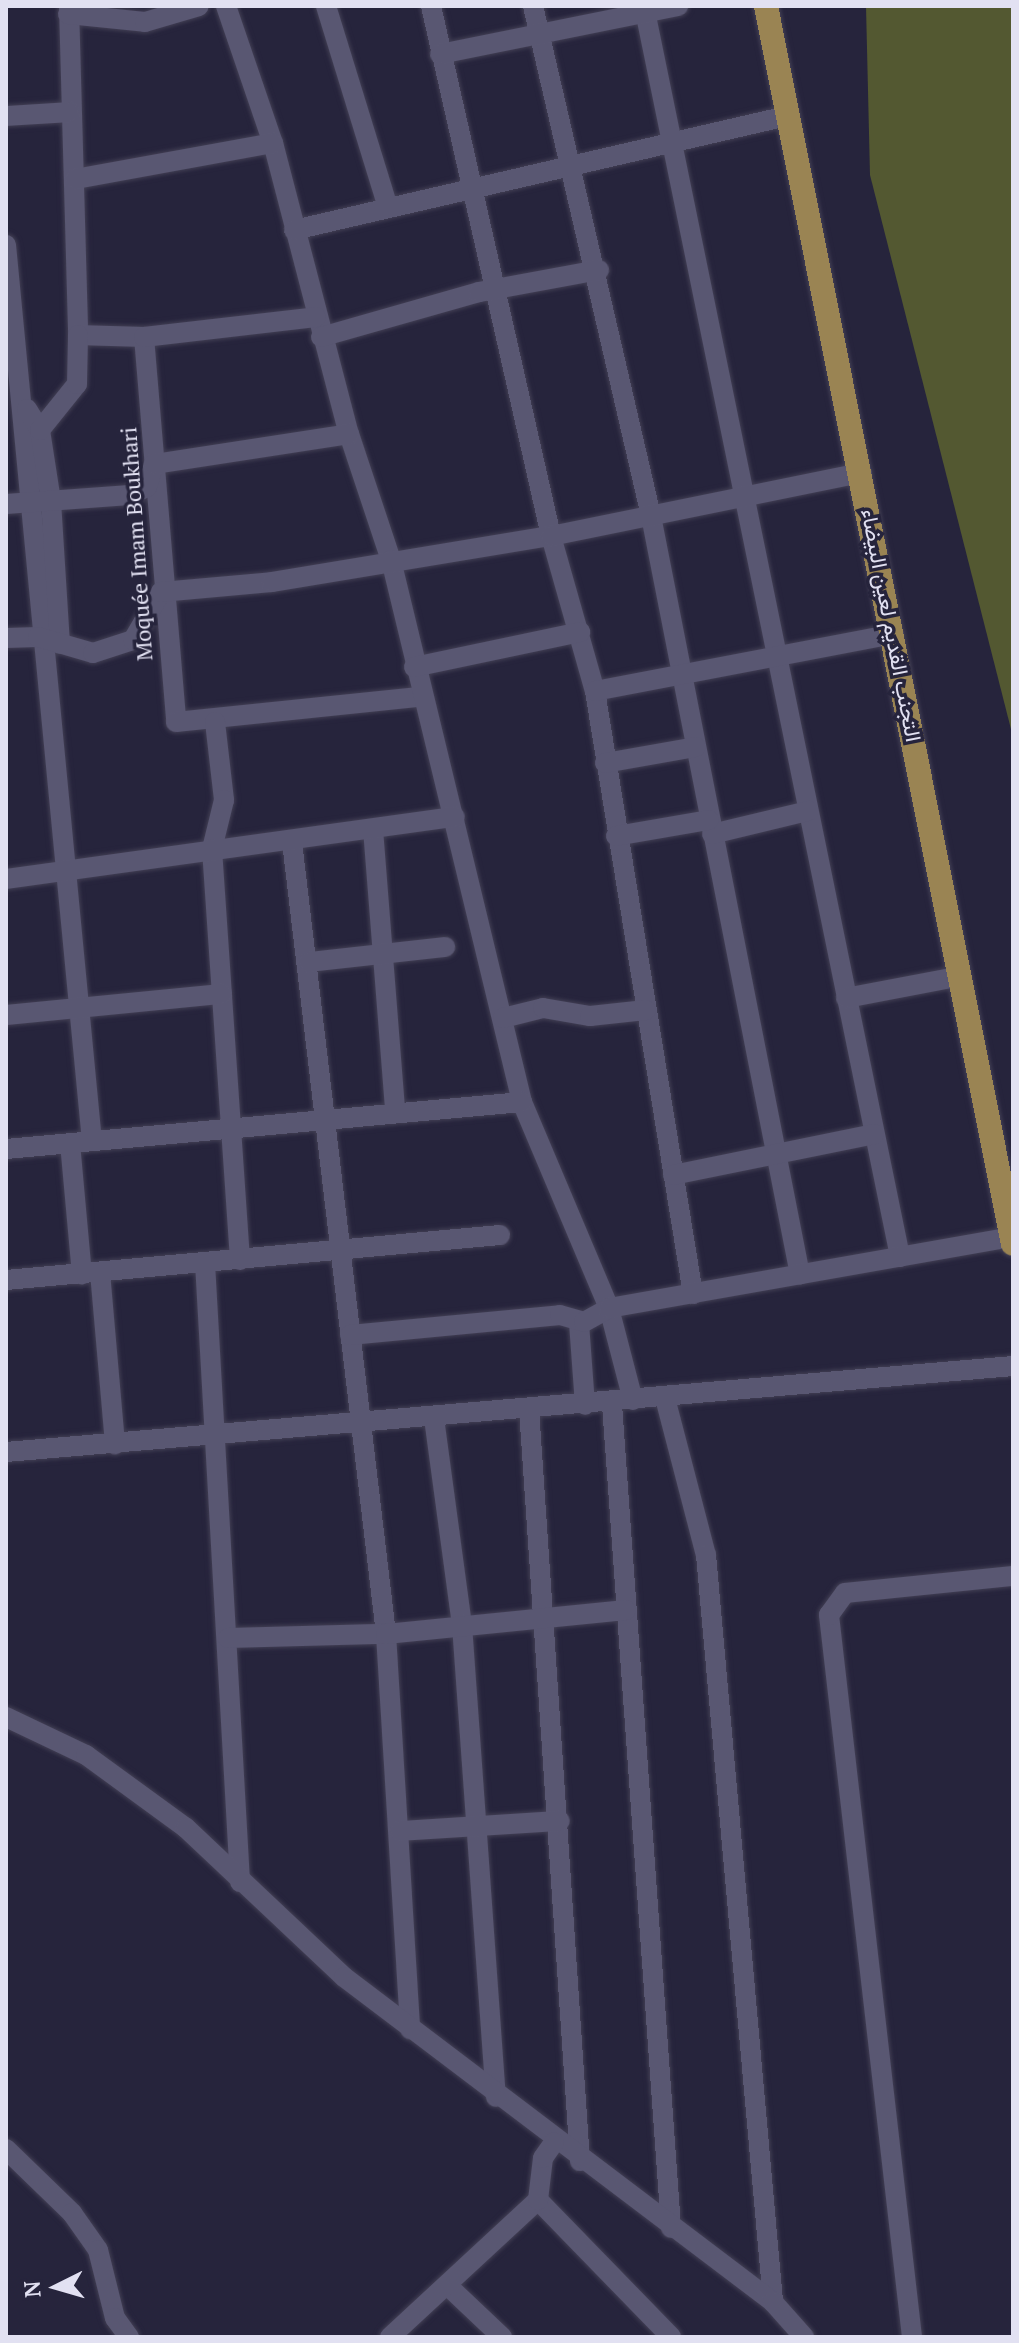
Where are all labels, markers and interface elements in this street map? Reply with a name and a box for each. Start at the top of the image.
street label: Moquée Imam Boukhari [115,426,157,662]
street label: التجنب القديم لعين البيضاء [856,506,928,744]
north arrow [16,2247,96,2327]
text: N [16,2280,47,2299]

